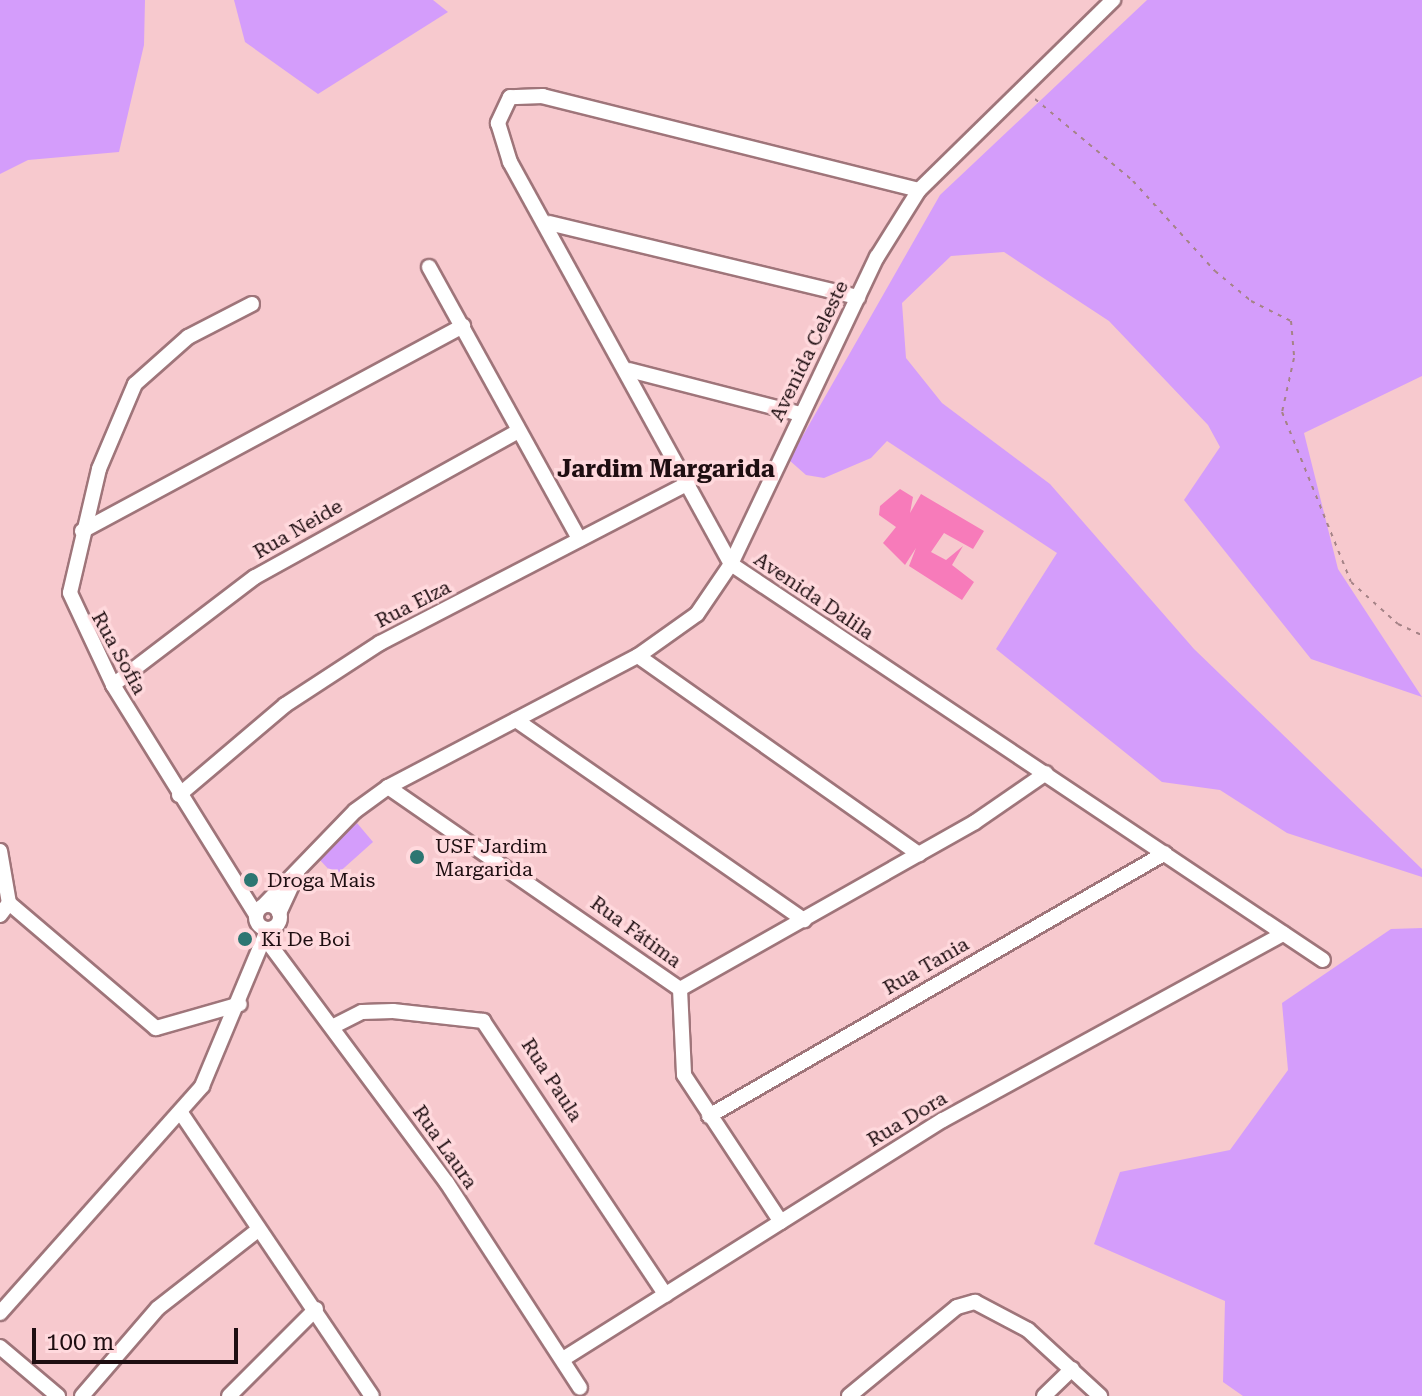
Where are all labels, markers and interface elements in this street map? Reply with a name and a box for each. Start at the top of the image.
street label: Avenida Celeste [765,277,853,425]
district label: Jardim Margarida [557,456,775,484]
street label: Rua Neide [249,494,347,564]
street label: Avenida Dalila [749,547,879,645]
street label: Rua Elza [371,575,455,633]
street label: Rua Sofia [86,607,152,699]
place label: USF Jardim Margarida [435,834,547,881]
marker: USF Jardim Margarida [406,846,428,868]
place label: Droga Mais [267,868,375,892]
marker: Droga Mais [242,871,260,889]
street label: Rua Fátima [586,891,686,973]
place label: Ki De Boi [261,927,351,951]
marker: Ki De Boi [236,930,254,948]
street label: Rua Tania [879,932,973,1000]
street label: Rua Paula [516,1034,588,1126]
street label: Rua Dora [863,1086,951,1152]
street label: Rua Laura [407,1101,483,1193]
scale bar [36,1312,242,1362]
text: 100 m [46,1328,114,1356]

